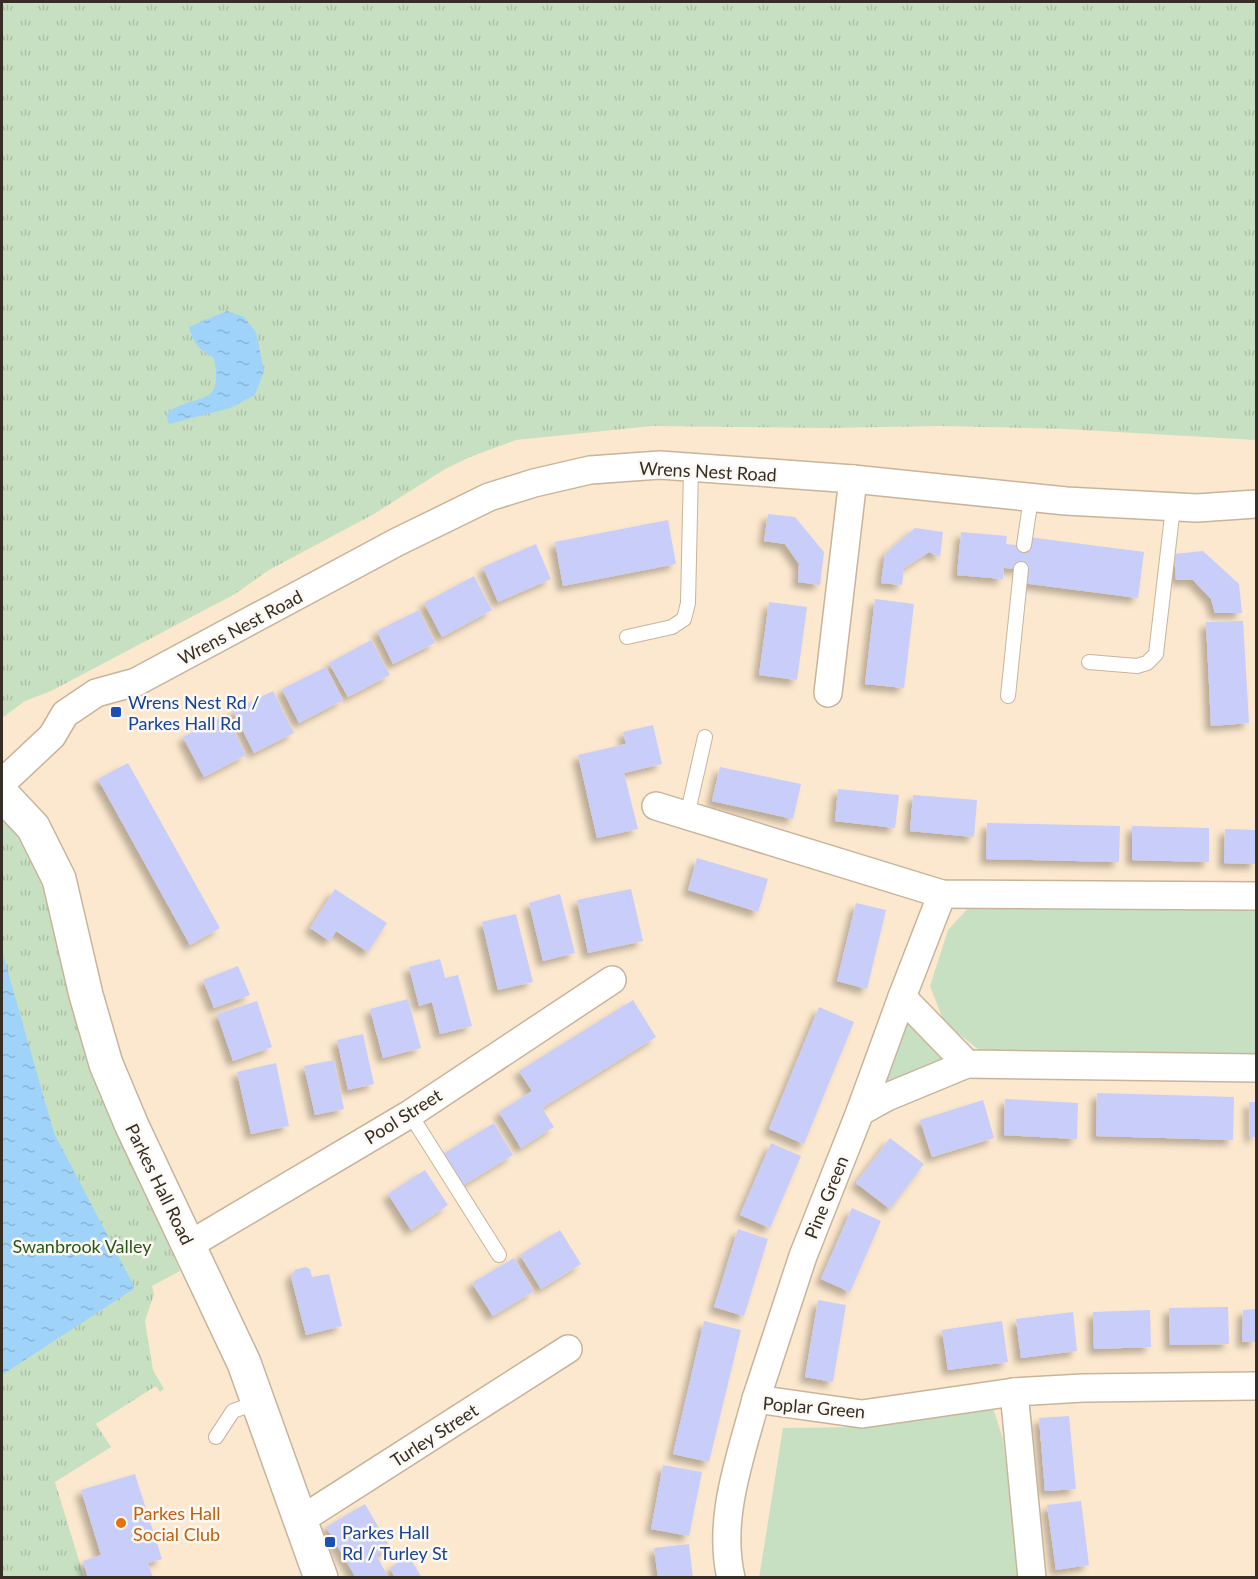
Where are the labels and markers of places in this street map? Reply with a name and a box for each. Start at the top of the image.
place label: Wrens Nest Rd / Parkes Hall Rd [128,691,259,734]
marker: Wrens Nest Rd / Parkes Hall Rd [109,705,123,719]
place label: Parkes Hall Social Club [133,1502,220,1545]
marker: Parkes Hall Social Club [114,1516,128,1530]
place label: Parkes Hall Rd / Turley St [342,1521,448,1564]
marker: Parkes Hall Rd / Turley St [323,1535,337,1549]

